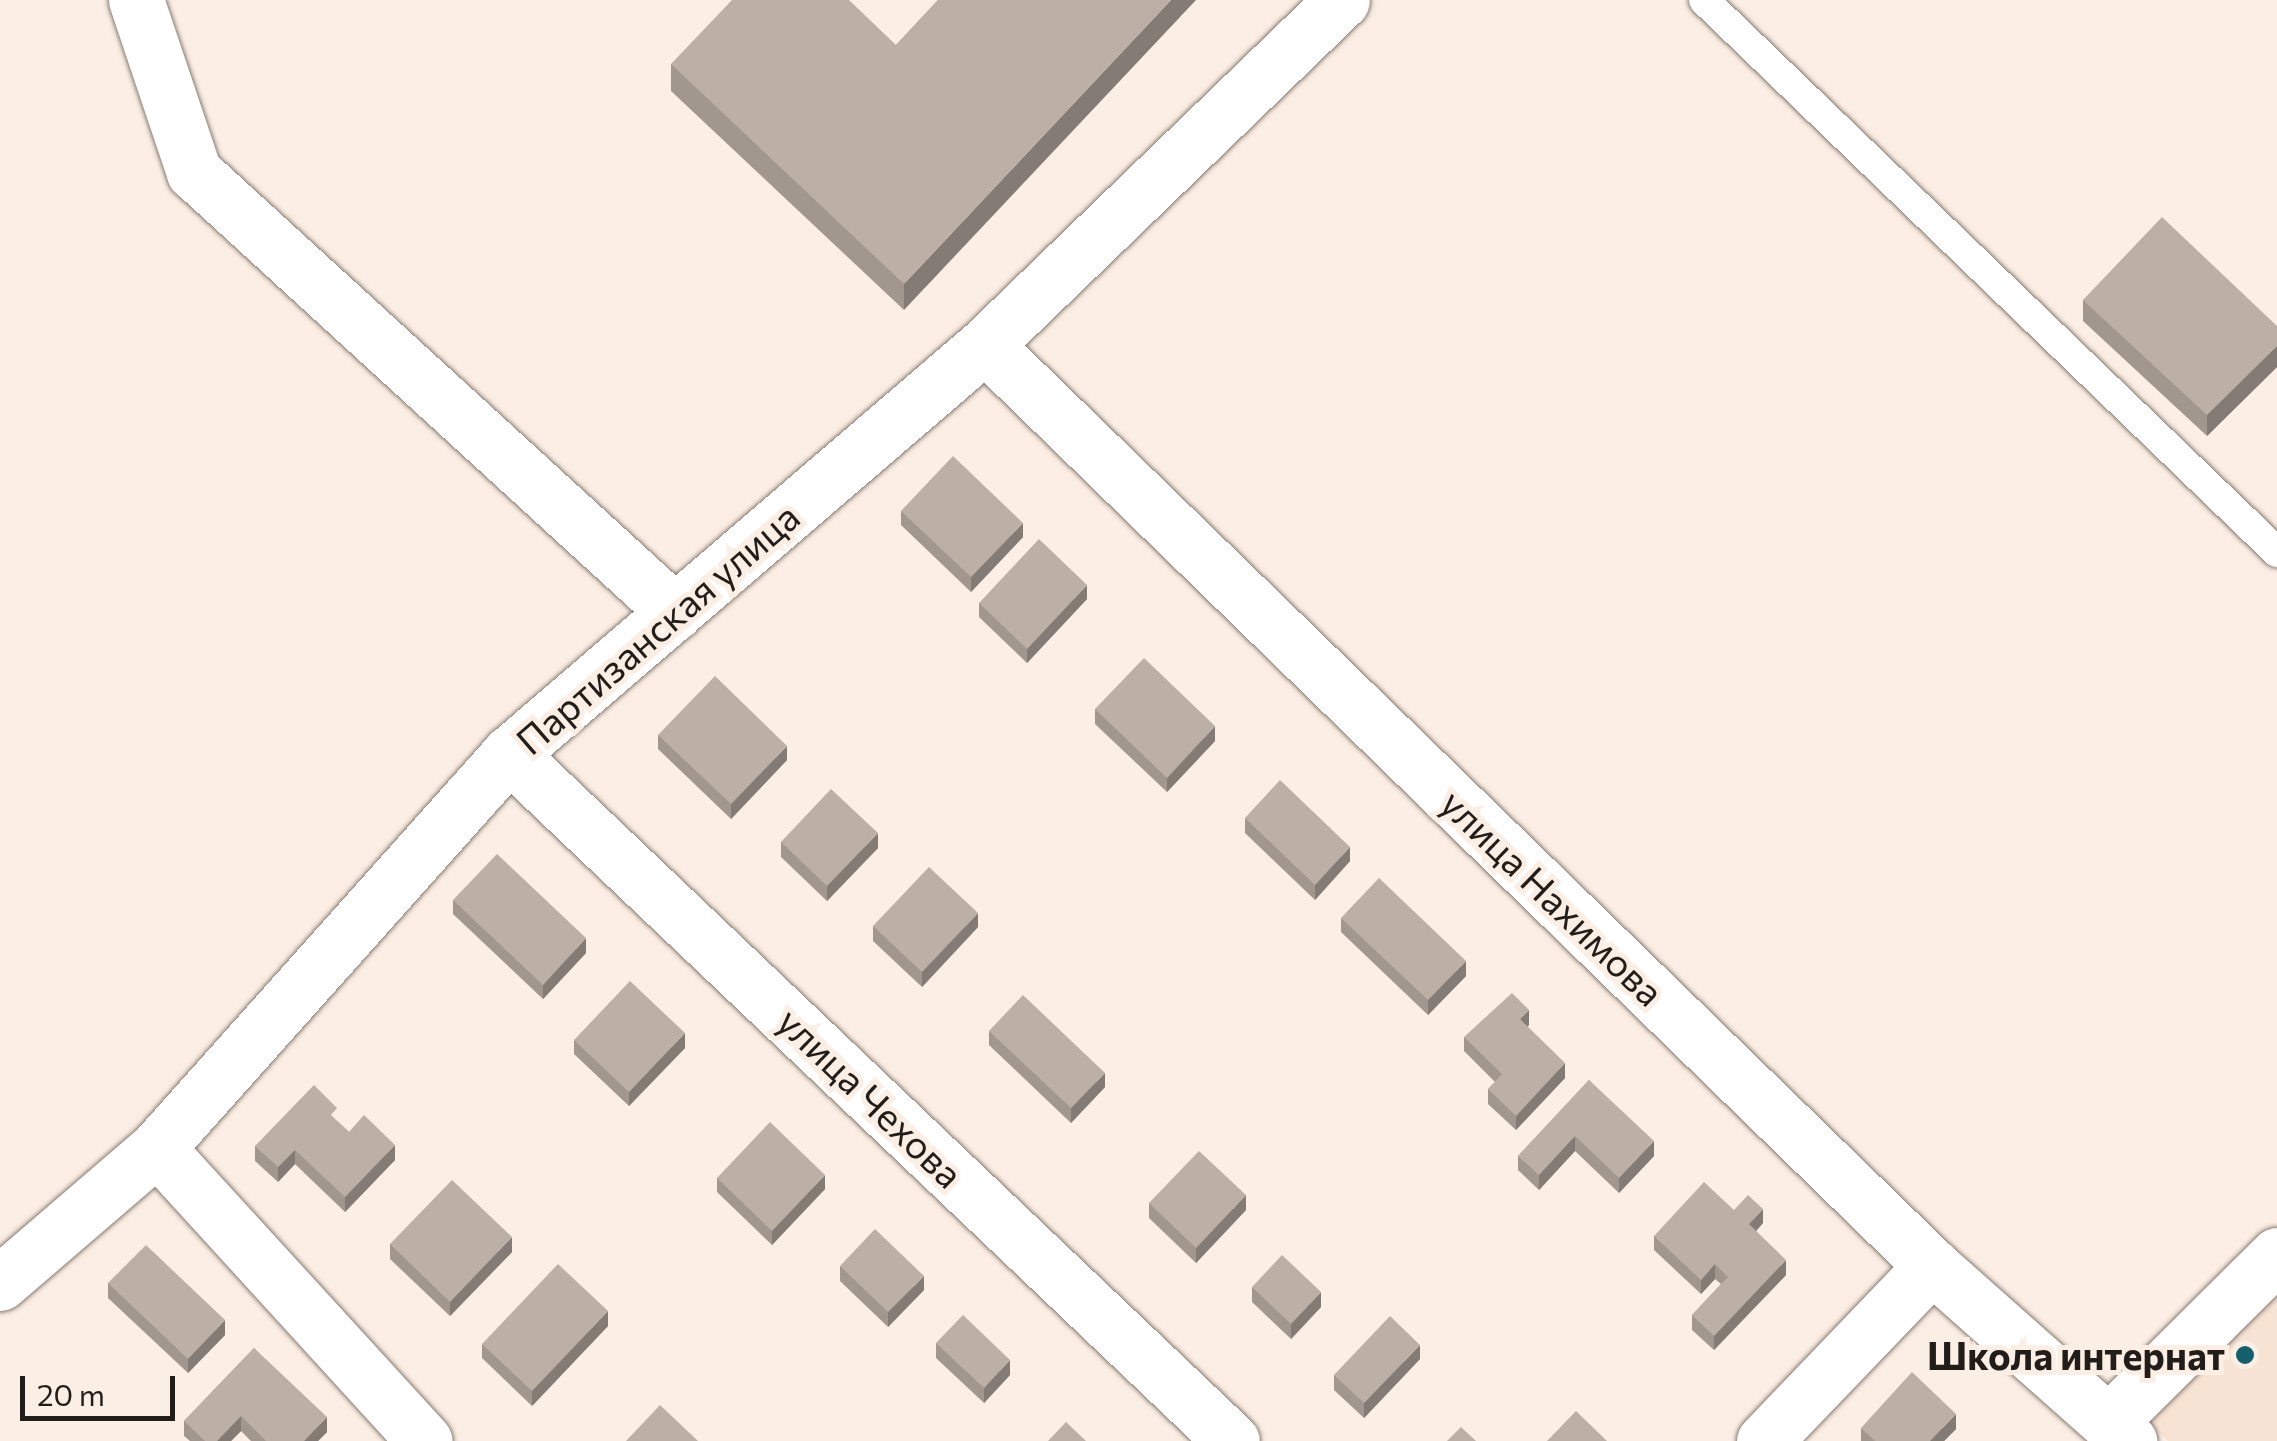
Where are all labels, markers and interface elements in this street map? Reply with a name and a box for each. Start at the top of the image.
street label: Партизанская улица [506,493,808,763]
street label: улица Нахимова [1433,780,1673,1014]
street label: улица Чехова [769,998,973,1196]
place label: Школа интернат [1927,1332,2225,1378]
marker: Школа интернат [2234,1344,2256,1366]
scale bar [25,1356,180,1418]
text: 20 m [37,1375,105,1412]

